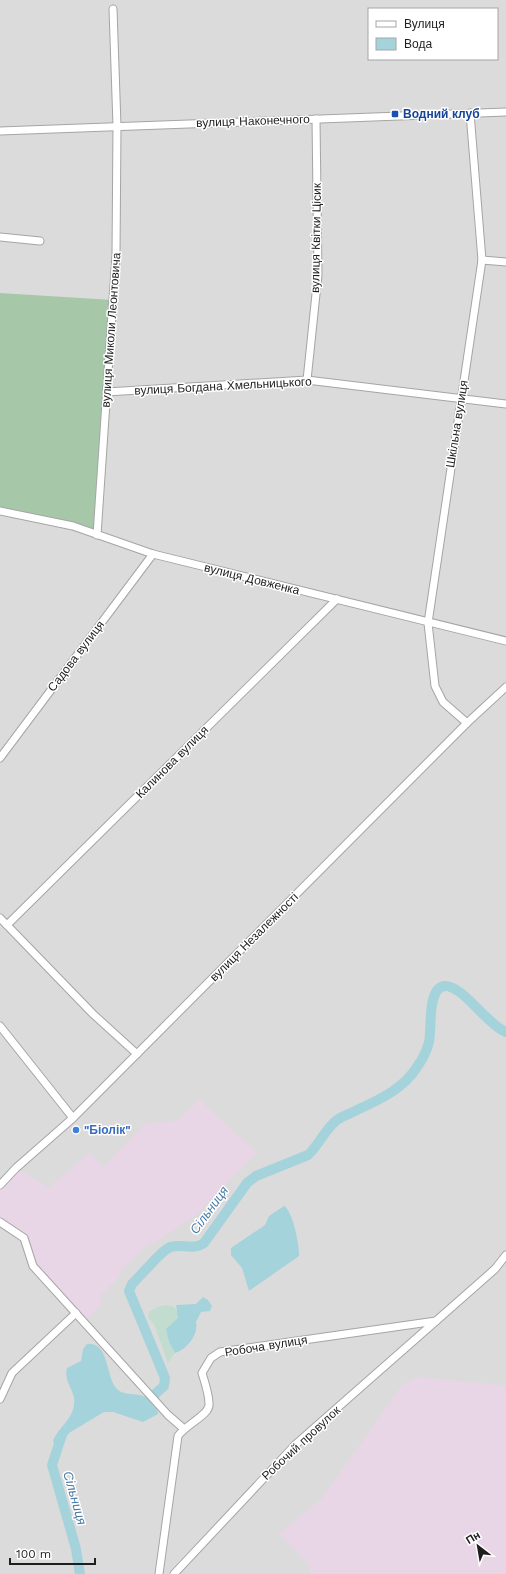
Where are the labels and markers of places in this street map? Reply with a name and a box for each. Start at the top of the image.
place label: Водний клуб [403,107,480,121]
marker: Водний клуб [390,109,400,119]
place label: "Біолік" [84,1123,131,1137]
marker: "Біолік" [71,1125,81,1135]

